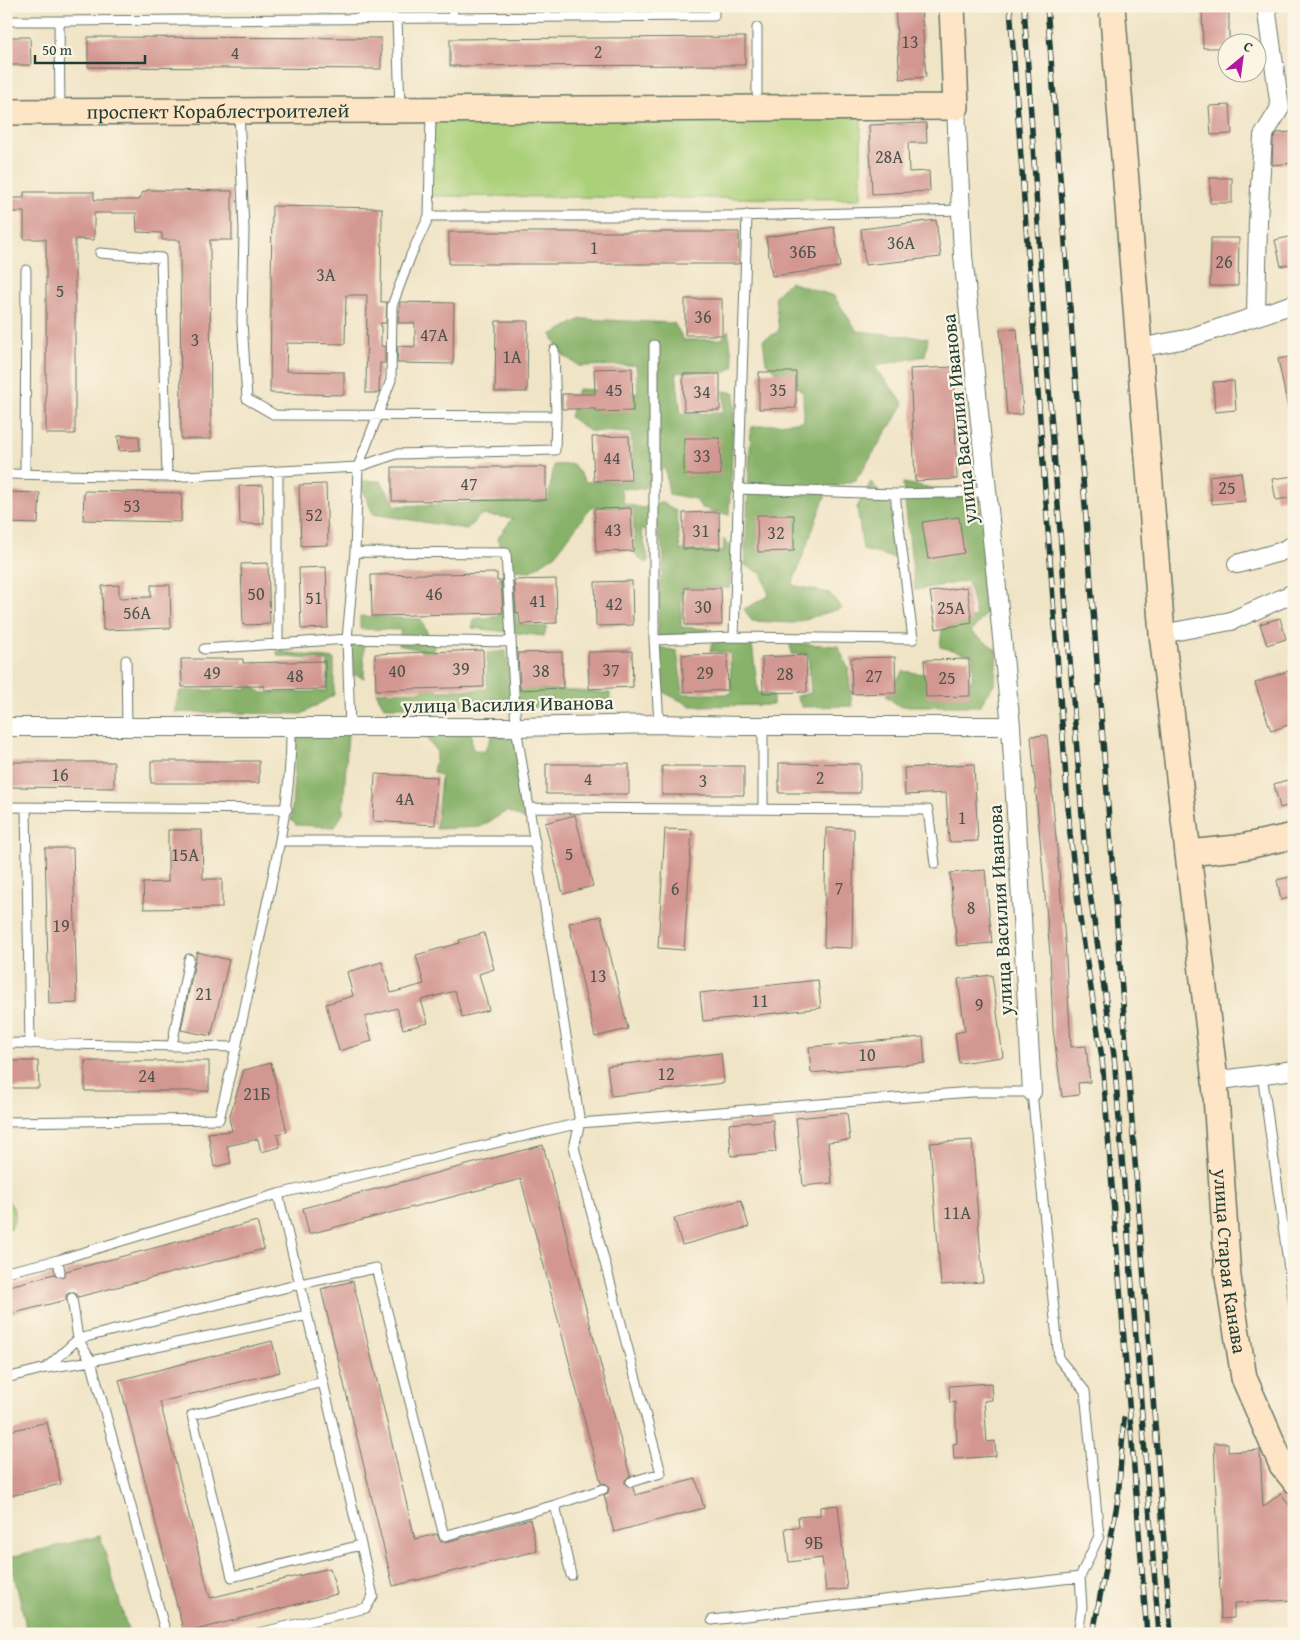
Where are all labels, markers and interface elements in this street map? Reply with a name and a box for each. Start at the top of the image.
house number: 13 [901,28,919,55]
scale bar [35,32,145,64]
north arrow [1218,32,1268,82]
text: С [1240,36,1257,57]
house number: 2 [594,38,602,65]
text: 50 m [42,39,73,60]
house number: 4 [231,39,239,66]
street label: проспект Кораблестроителей [87,95,350,126]
house number: 28А [875,143,903,170]
house number: 36А [887,229,915,256]
house number: 1 [590,234,598,261]
house number: 36Б [789,238,817,265]
house number: 26 [1215,248,1233,275]
house number: 3А [316,261,336,288]
house number: 5 [56,277,64,304]
house number: 36 [694,303,712,330]
street label: улица Василия Иванова [933,312,984,527]
house number: 47А [420,321,448,348]
house number: 3 [191,326,199,353]
house number: 1А [502,343,522,370]
house number: 45 [605,376,623,403]
house number: 35 [769,376,787,403]
house number: 34 [693,378,711,405]
house number: 33 [693,442,711,469]
house number: 44 [603,444,621,471]
house number: 47 [460,470,478,497]
house number: 25 [1218,474,1236,501]
house number: 53 [123,492,141,519]
house number: 52 [305,501,323,528]
house number: 43 [604,516,622,543]
house number: 31 [692,517,710,544]
house number: 32 [767,519,785,546]
house number: 50 [247,580,265,607]
house number: 46 [425,580,443,607]
house number: 51 [305,584,323,611]
house number: 41 [529,587,547,614]
house number: 42 [605,590,623,617]
house number: 30 [694,593,712,620]
house number: 25А [937,594,965,621]
house number: 56А [123,599,151,626]
house number: 39 [452,655,470,682]
house number: 37 [602,656,620,683]
house number: 40 [388,657,406,684]
house number: 38 [532,657,550,684]
house number: 49 [203,659,221,686]
house number: 29 [696,659,714,686]
house number: 28 [776,660,794,687]
house number: 48 [286,662,304,689]
house number: 27 [865,662,883,689]
house number: 25 [938,664,956,691]
street label: улица Василия Иванова [401,687,614,720]
house number: 16 [51,761,69,788]
house number: 2 [816,764,824,791]
house number: 4 [584,765,592,792]
house number: 3 [699,767,707,794]
house number: 4А [395,785,415,812]
street label: улица Василия Иванова [979,803,1020,1017]
house number: 1 [958,804,966,831]
house number: 5 [565,840,573,867]
house number: 15А [171,841,199,868]
house number: 7 [835,874,843,901]
house number: 6 [671,875,679,902]
house number: 8 [967,894,975,921]
house number: 19 [52,912,70,939]
house number: 13 [589,962,607,989]
house number: 21 [195,980,213,1007]
house number: 11 [751,987,769,1014]
house number: 9 [975,991,983,1018]
house number: 10 [858,1041,876,1068]
house number: 12 [657,1060,675,1087]
house number: 24 [138,1062,156,1089]
house number: 21Б [243,1080,271,1107]
street label: улица Старая Канава [1207,1167,1255,1356]
house number: 11А [943,1199,971,1226]
house number: 9Б [805,1529,823,1556]

